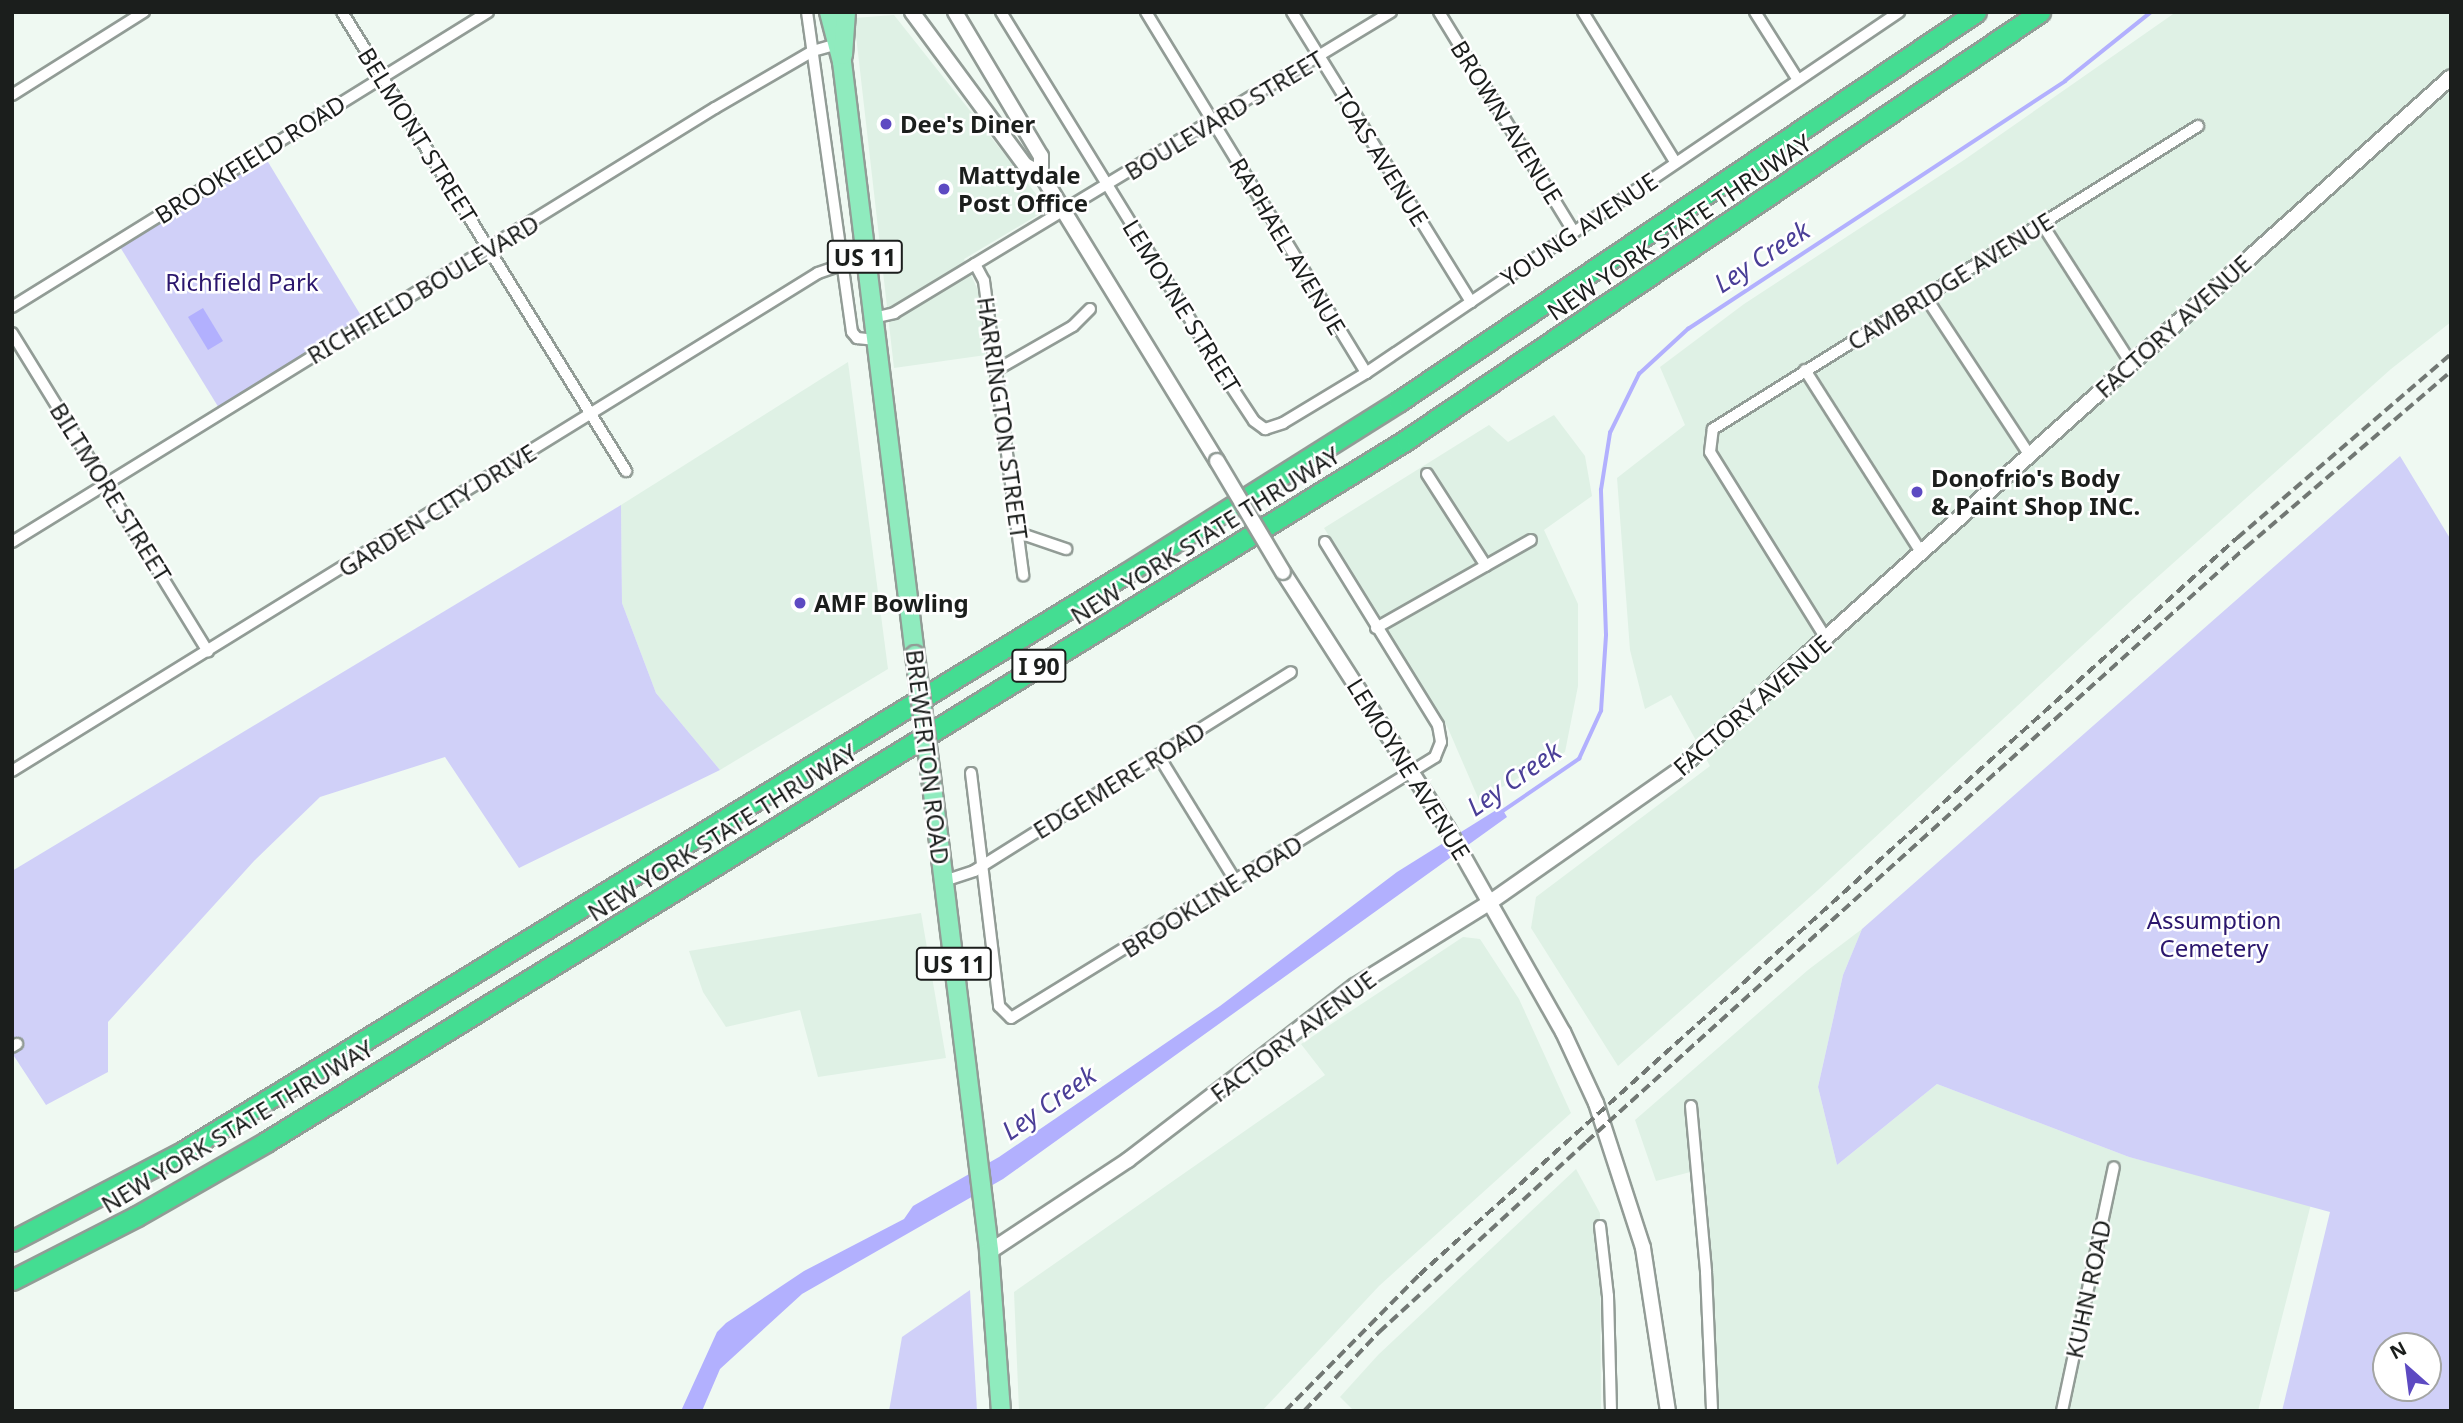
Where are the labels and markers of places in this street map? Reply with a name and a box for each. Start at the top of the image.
place label: Dee's Diner [900,110,1035,138]
marker: Dee's Diner [878,116,894,132]
place label: Mattydale Post Office [958,161,1088,217]
marker: Mattydale Post Office [936,181,952,197]
place label: Donofrio's Body & Paint Shop INC. [1931,464,2140,520]
marker: Donofrio's Body & Paint Shop INC. [1909,484,1925,500]
place label: AMF Bowling [814,589,969,617]
marker: AMF Bowling [792,595,808,611]

